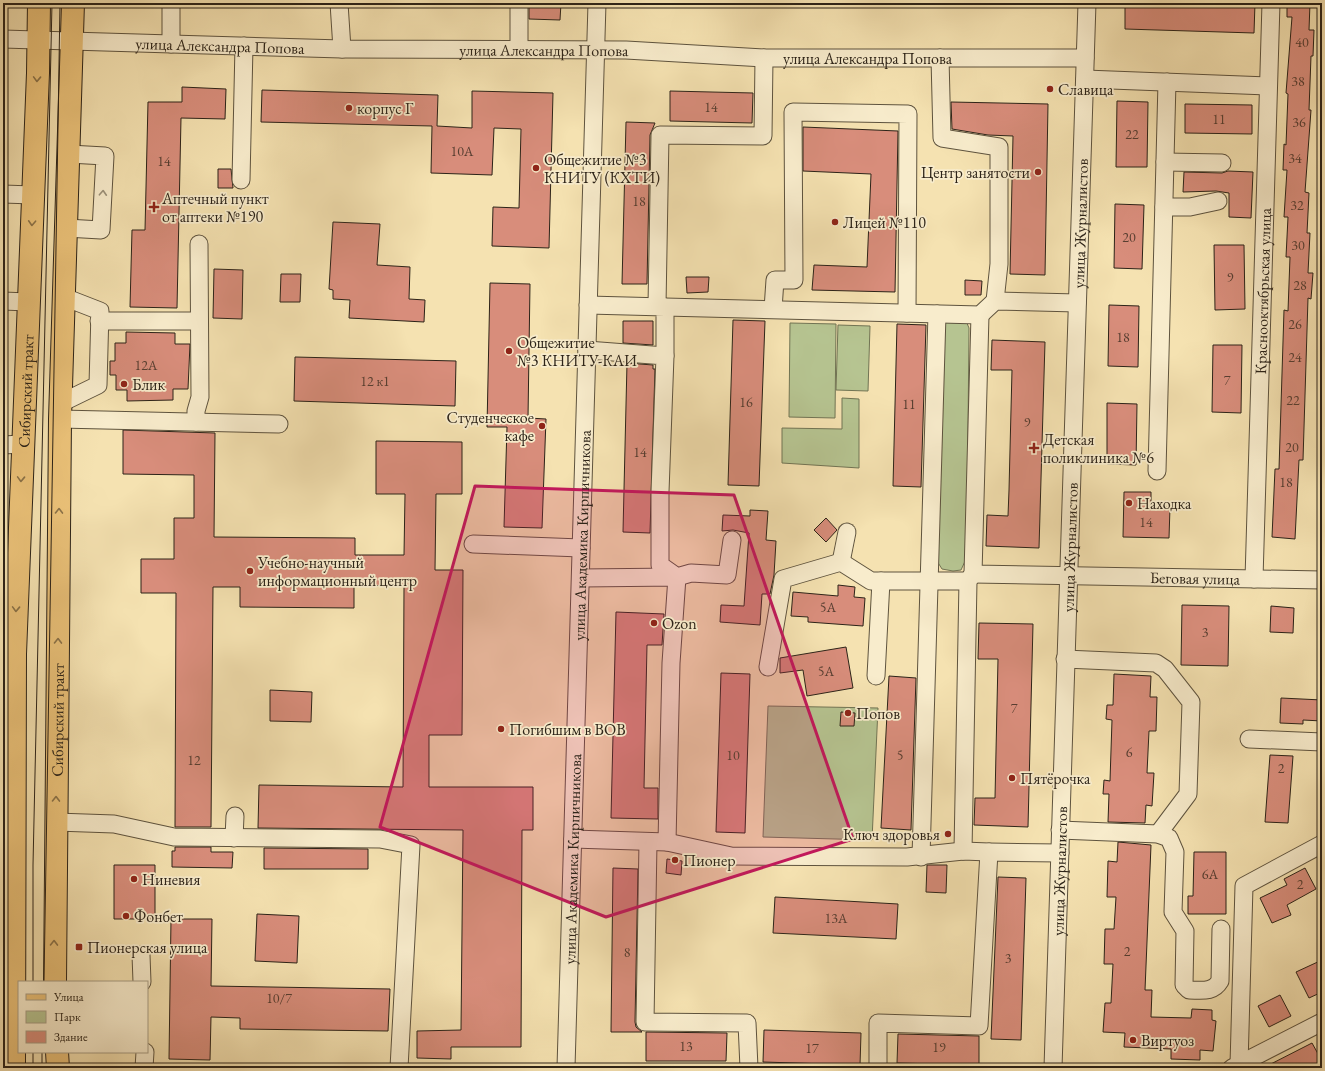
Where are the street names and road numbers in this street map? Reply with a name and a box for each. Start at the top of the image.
street label: улица Александра Попова [135,32,305,58]
street label: улица Александра Попова [459,39,629,61]
street label: улица Александра Попова [783,48,953,69]
street label: улица Журналистов [1067,158,1093,289]
street label: Краснооктябрьская улица [1250,207,1275,375]
street label: Сибирский тракт [13,334,38,448]
street label: улица Академика Кирпичникова [568,429,595,641]
street label: улица Журналистов [1057,482,1082,612]
street label: Беговая улица [1150,567,1241,589]
street label: Сибирский тракт [46,663,68,777]
street label: улица Академика Кирпичникова [559,753,586,965]
street label: улица Журналистов [1047,806,1072,936]

